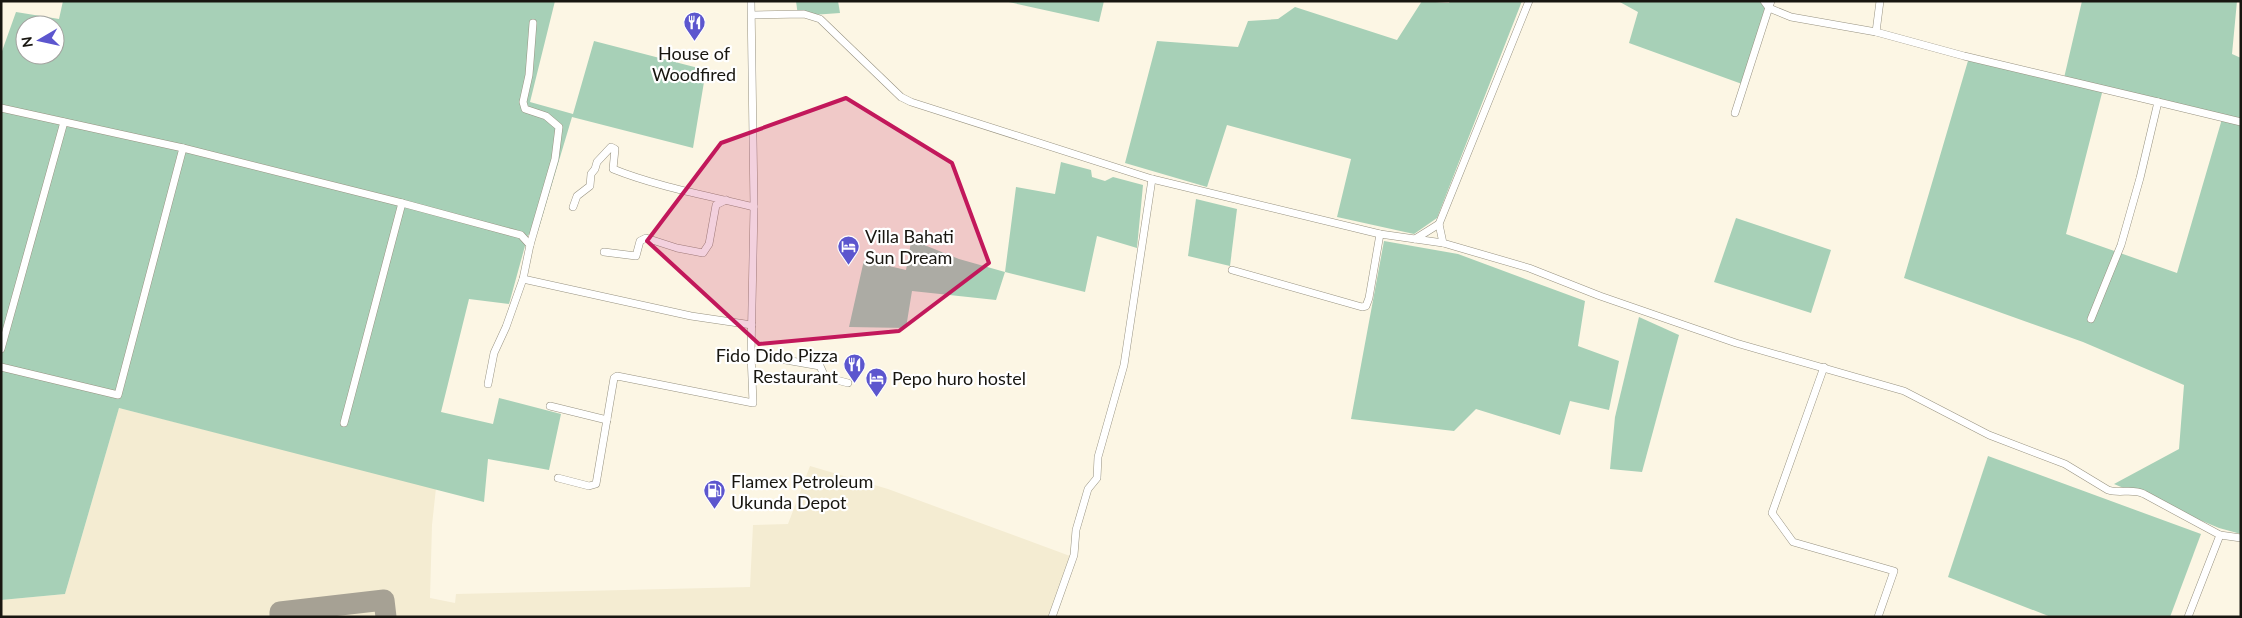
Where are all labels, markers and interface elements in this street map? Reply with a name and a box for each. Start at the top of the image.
restaurant icon: House of Woodfired [682,11,706,42]
north arrow [15,15,65,65]
text: N [17,35,36,49]
place label: House of Woodfired [652,42,736,85]
place label: Villa Bahati Sun Dream [865,225,954,268]
hotel icon: Villa Bahati Sun Dream [837,234,861,265]
place label: Fido Dido Pizza Restaurant [716,344,839,387]
restaurant icon: Fido Dido Pizza Restaurant [842,353,866,384]
hotel icon: Pepo huro hostel [864,366,888,397]
place label: Pepo huro hostel [892,367,1026,389]
place label: Flamex Petroleum Ukunda Depot [731,470,873,513]
fuel station icon: Flamex Petroleum Ukunda Depot [703,479,727,510]

